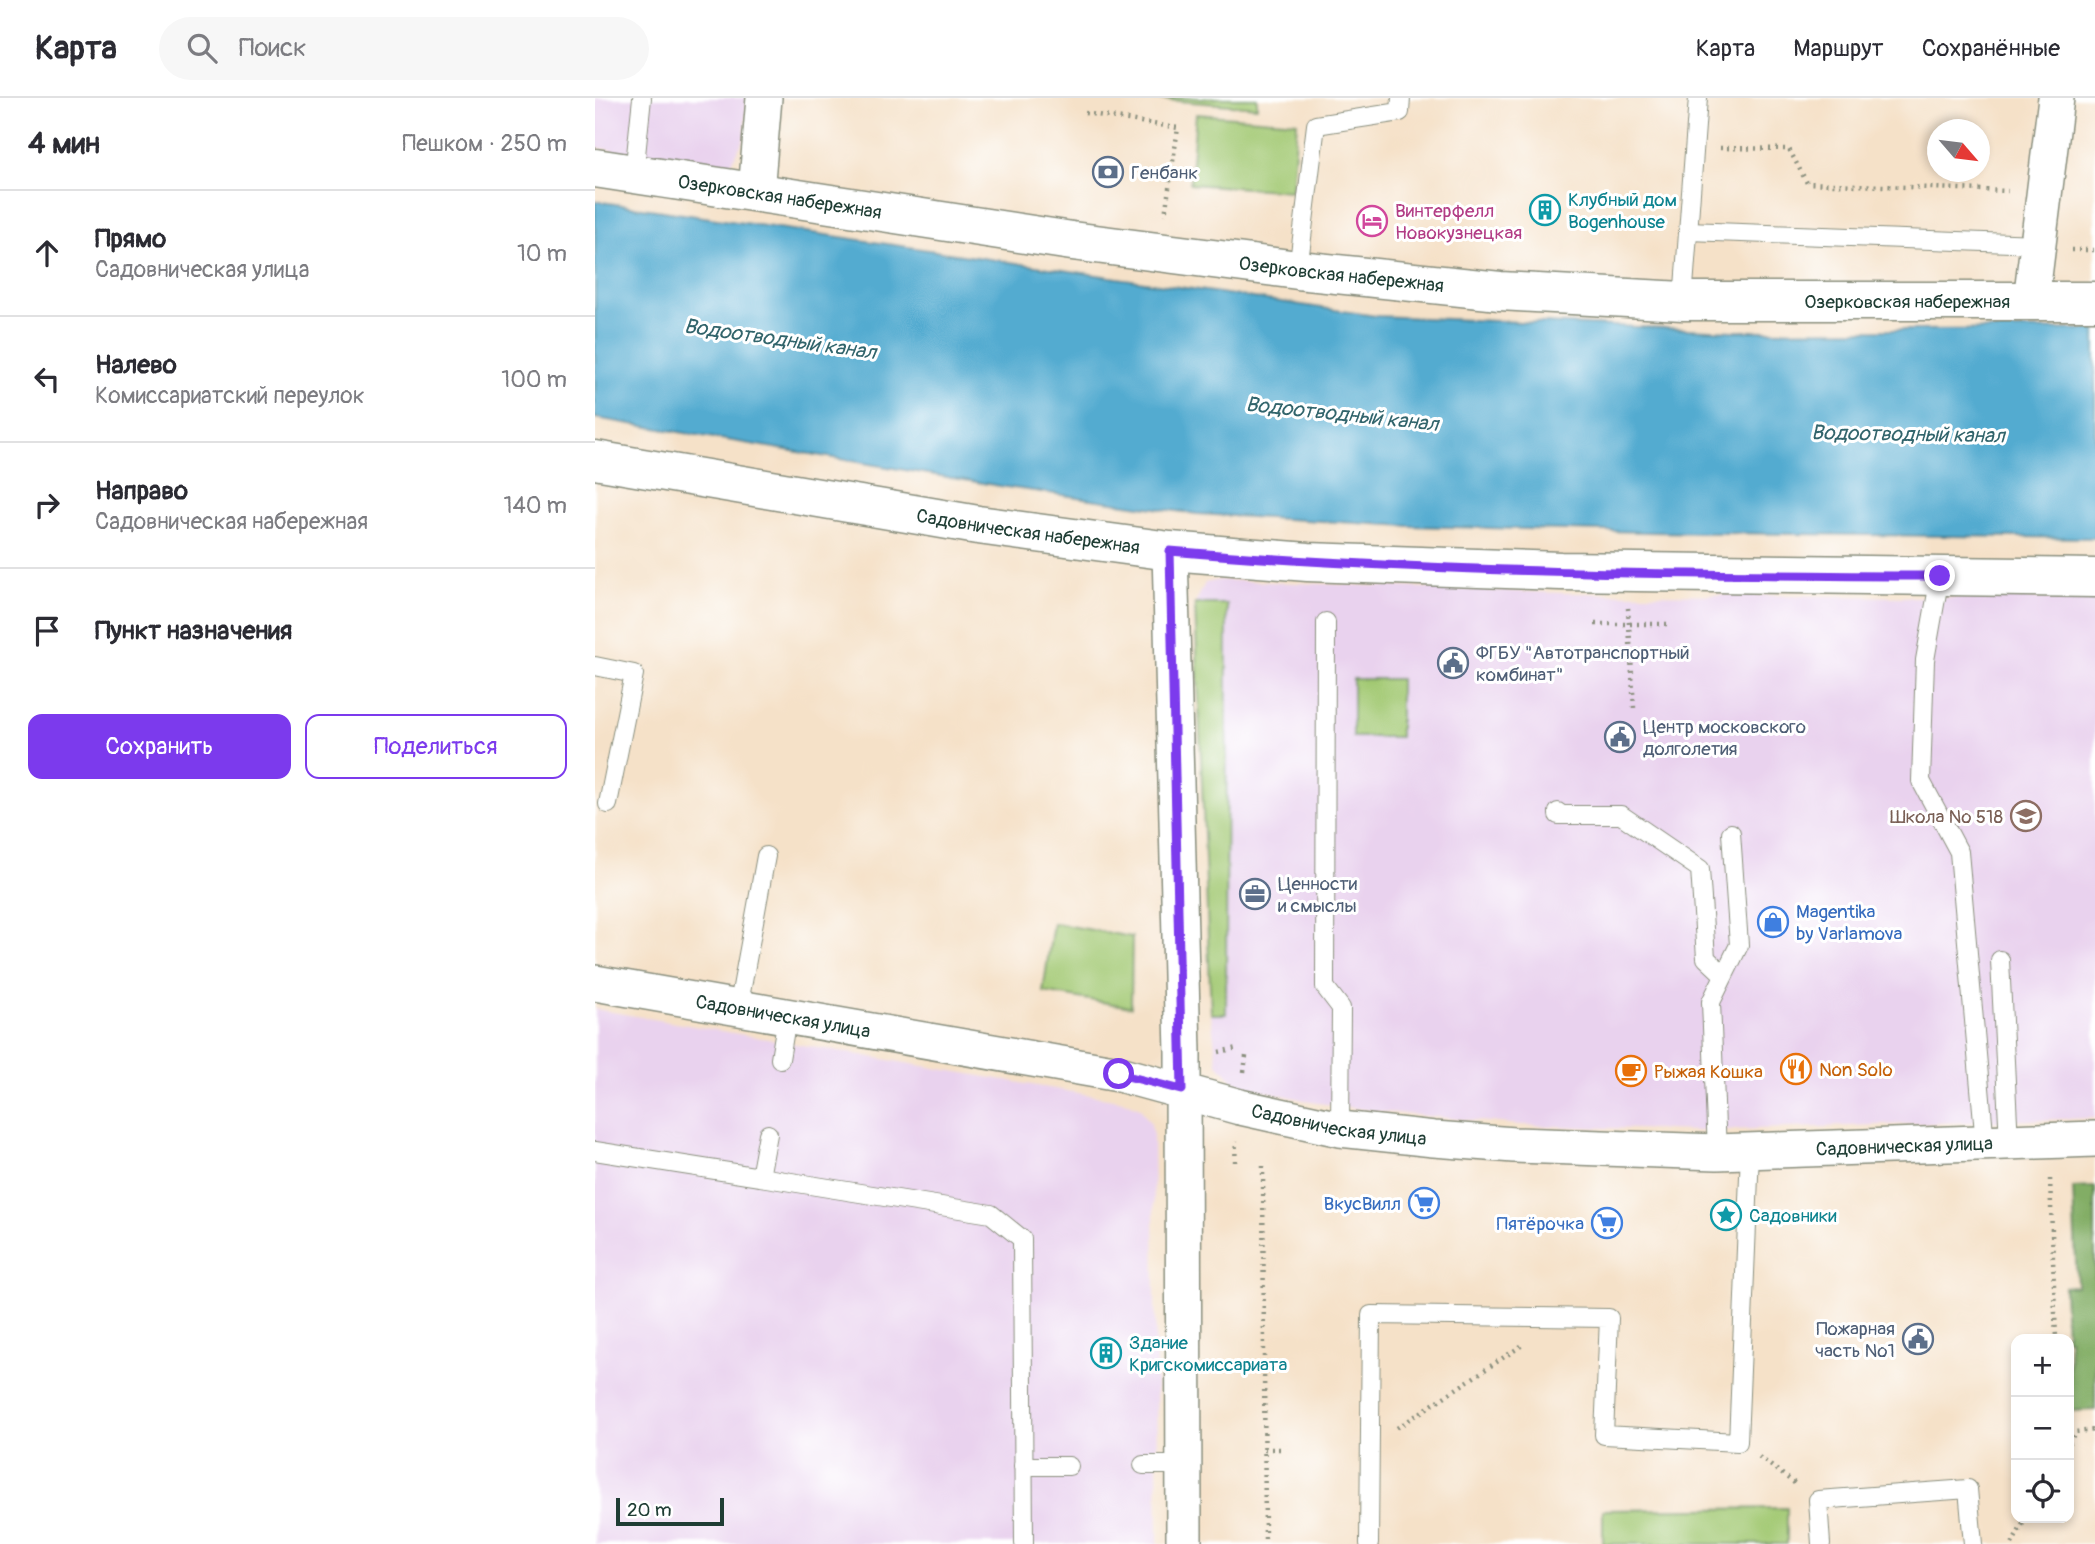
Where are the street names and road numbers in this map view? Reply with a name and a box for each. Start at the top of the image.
street label: Озерковская набережная [676,170,883,225]
street label: Озерковская набережная [1237,252,1445,298]
street label: Озерковская набережная [1804,290,2010,314]
street label: Садовническая набережная [914,504,1141,560]
street label: Садовническая улица [694,990,873,1044]
street label: Садовническая улица [1249,1099,1428,1151]
street label: Садовническая улица [1815,1132,1994,1162]

